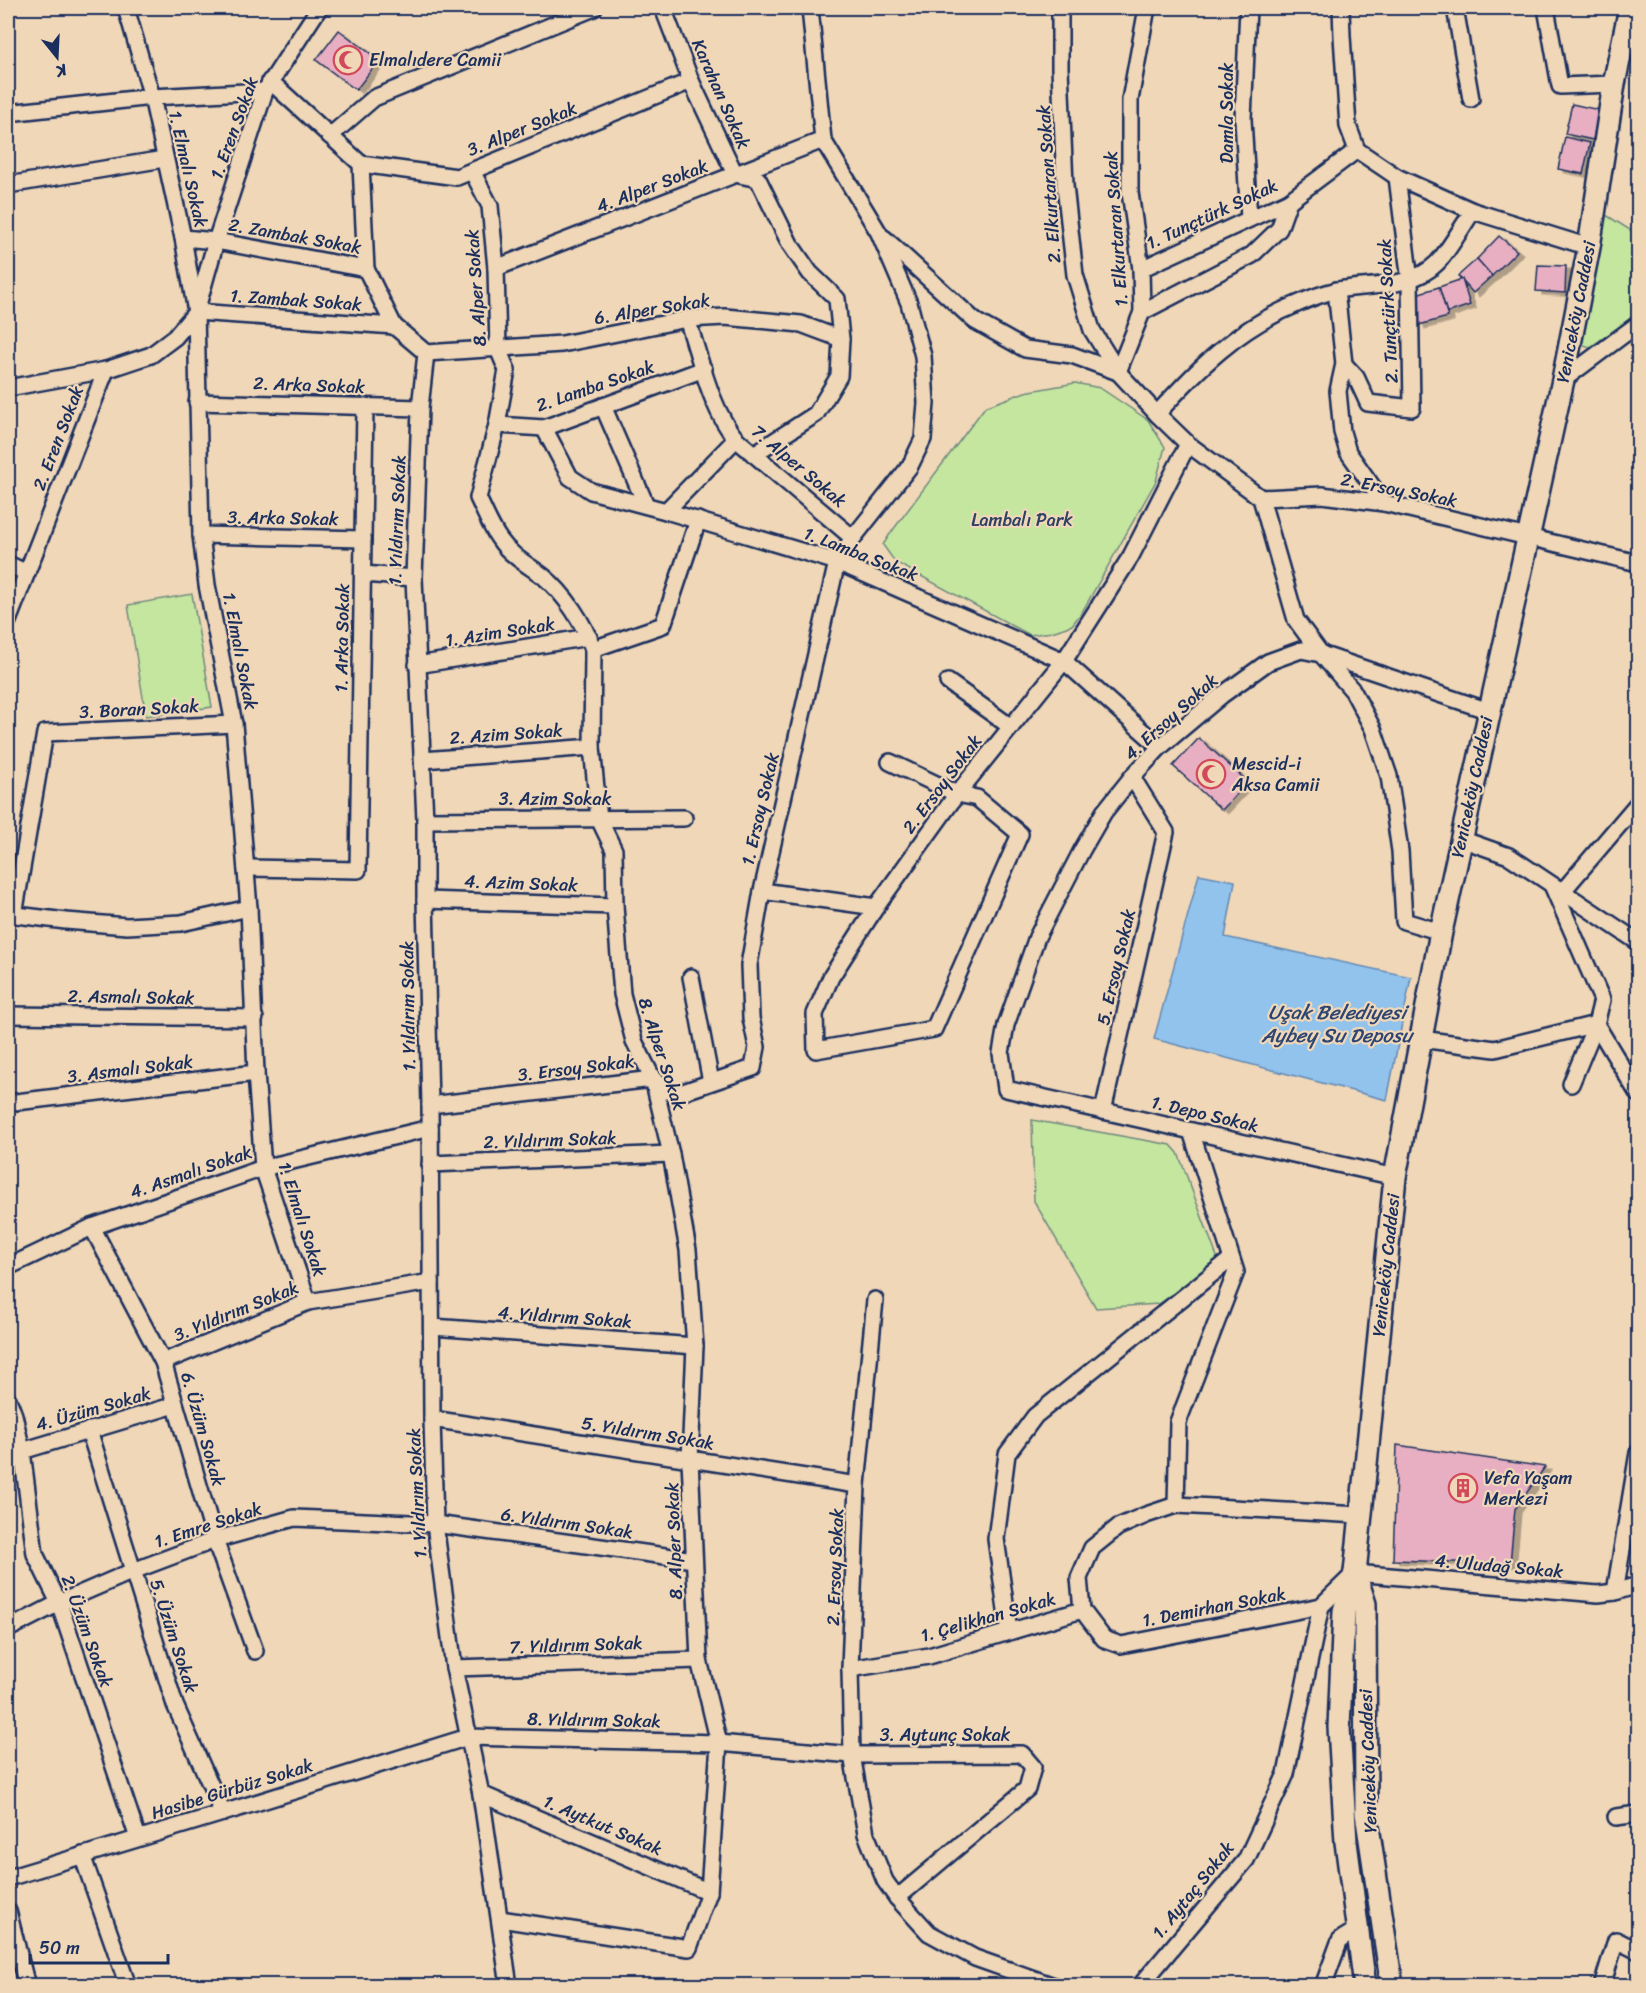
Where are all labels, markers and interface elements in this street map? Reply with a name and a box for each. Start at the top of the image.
north arrow [27,27,87,87]
street label: Karahan Sokak [682,34,760,155]
mosque icon: Elmalıdere Camii [332,44,364,76]
place label: Elmalıdere Camii [369,44,502,76]
text: K [51,55,72,86]
street label: Damla Sokak [1211,62,1243,163]
street label: 1. Eren Sokak [201,72,268,184]
street label: 3. Alper Sokak [462,92,582,166]
street label: 2. Elkurtaran Sokak [1027,103,1070,264]
street label: 1. Elmalı Sokak [159,107,217,231]
street label: 4. Alper Sokak [591,150,713,222]
street label: 1. Elkurtaran Sokak [1095,150,1137,308]
street label: 1. Tunçtürk Sokak [1141,169,1283,259]
street label: 2. Zambak Sokak [226,209,364,264]
street label: 8. Alper Sokak [456,228,496,348]
street label: Yeniceköy Caddesi [1547,237,1606,386]
street label: 2. Tunçtürk Sokak [1368,238,1408,384]
street label: 1. Zambak Sokak [229,279,363,321]
street label: 6. Alper Sokak [592,284,713,334]
street label: 2. Lamba Sokak [531,351,659,421]
street label: 2. Arka Sokak [253,367,366,403]
street label: 2. Eren Sokak [23,380,93,495]
street label: 7. Alper Sokak [744,416,854,516]
street label: 1. Yıldırım Sokak [379,454,415,586]
street label: 2. Ersoy Sokak [1338,463,1460,517]
street label: 3. Arka Sokak [227,501,339,535]
park label: Lambalı Park [971,504,1073,536]
street label: 1. Lamba Sokak [799,517,923,591]
street label: 1. Arka Sokak [325,583,359,693]
street label: 1. Elmalı Sokak [213,589,267,713]
street label: 1. Azim Sokak [443,608,557,656]
street label: 4. Ersoy Sokak [1116,665,1226,769]
street label: 3. Boran Sokak [78,690,200,728]
street label: Yeniceköy Caddesi [1441,712,1503,861]
street label: 2. Azim Sokak [449,714,564,754]
street label: 2. Ersoy Sokak [894,727,990,841]
place label: Mescid-i Aksa Camii [1231,748,1320,801]
street label: 1. Ersoy Sokak [731,749,789,869]
mosque icon: Mescid-i Aksa Camii [1195,758,1227,790]
street label: 3. Azim Sokak [499,783,612,815]
street label: 4. Azim Sokak [464,865,579,901]
street label: 5. Ersoy Sokak [1087,905,1145,1028]
street label: 1. Yıldırım Sokak [391,940,425,1072]
street label: 2. Asmalı Sokak [67,980,195,1014]
street label: 8. Alper Sokak [629,993,695,1115]
water label: Uşak Belediyesi Aybey Su Deposu [1261,995,1415,1053]
street label: 3. Asmalı Sokak [65,1045,195,1093]
street label: 3. Ersoy Sokak [516,1045,637,1091]
street label: 1. Depo Sokak [1148,1086,1262,1142]
street label: 2. Yıldırım Sokak [483,1122,617,1158]
street label: 4. Asmalı Sokak [125,1136,257,1208]
street label: 1. Elmalı Sokak [268,1157,336,1281]
street label: Yeniceköy Caddesi [1363,1191,1410,1338]
street label: 3. Yıldırım Sokak [168,1271,304,1351]
street label: 4. Yıldırım Sokak [497,1296,633,1338]
street label: 6. Üzüm Sokak [171,1368,235,1490]
street label: 4. Üzüm Sokak [32,1377,155,1441]
street label: 5. Yıldırım Sokak [579,1407,717,1459]
street label: 1. Yıldırım Sokak [398,1427,436,1559]
place label: Vefa Yaşam Merkezi [1484,1462,1573,1515]
building icon: Vefa Yaşam Merkezi [1447,1472,1479,1504]
street label: 8. Alper Sokak [656,1481,692,1600]
street label: 1. Emre Sokak [150,1492,266,1557]
street label: 6. Yıldırım Sokak [499,1498,635,1548]
street label: 2. Ersoy Sokak [817,1507,853,1626]
street label: 4. Uludağ Sokak [1433,1544,1565,1588]
street label: 2. Üzüm Sokak [52,1570,122,1692]
street label: 5. Üzüm Sokak [140,1575,208,1698]
street label: 1. Demirhan Sokak [1140,1577,1288,1637]
street label: 1. Çelikhan Sokak [917,1582,1059,1652]
street label: 7. Yıldırım Sokak [509,1627,643,1663]
street label: Yeniceköy Caddesi [1349,1687,1387,1834]
street label: 8. Yıldırım Sokak [527,1703,661,1737]
street label: 3. Aytunç Sokak [880,1719,1011,1751]
street label: Hasibe Gürbüz Sokak [147,1749,317,1829]
street label: 1. Aytkut Sokak [538,1785,668,1865]
street label: 1. Aytaç Sokak [1143,1834,1243,1946]
scale bar [30,1927,168,1965]
text: 50 m [39,1932,80,1964]

